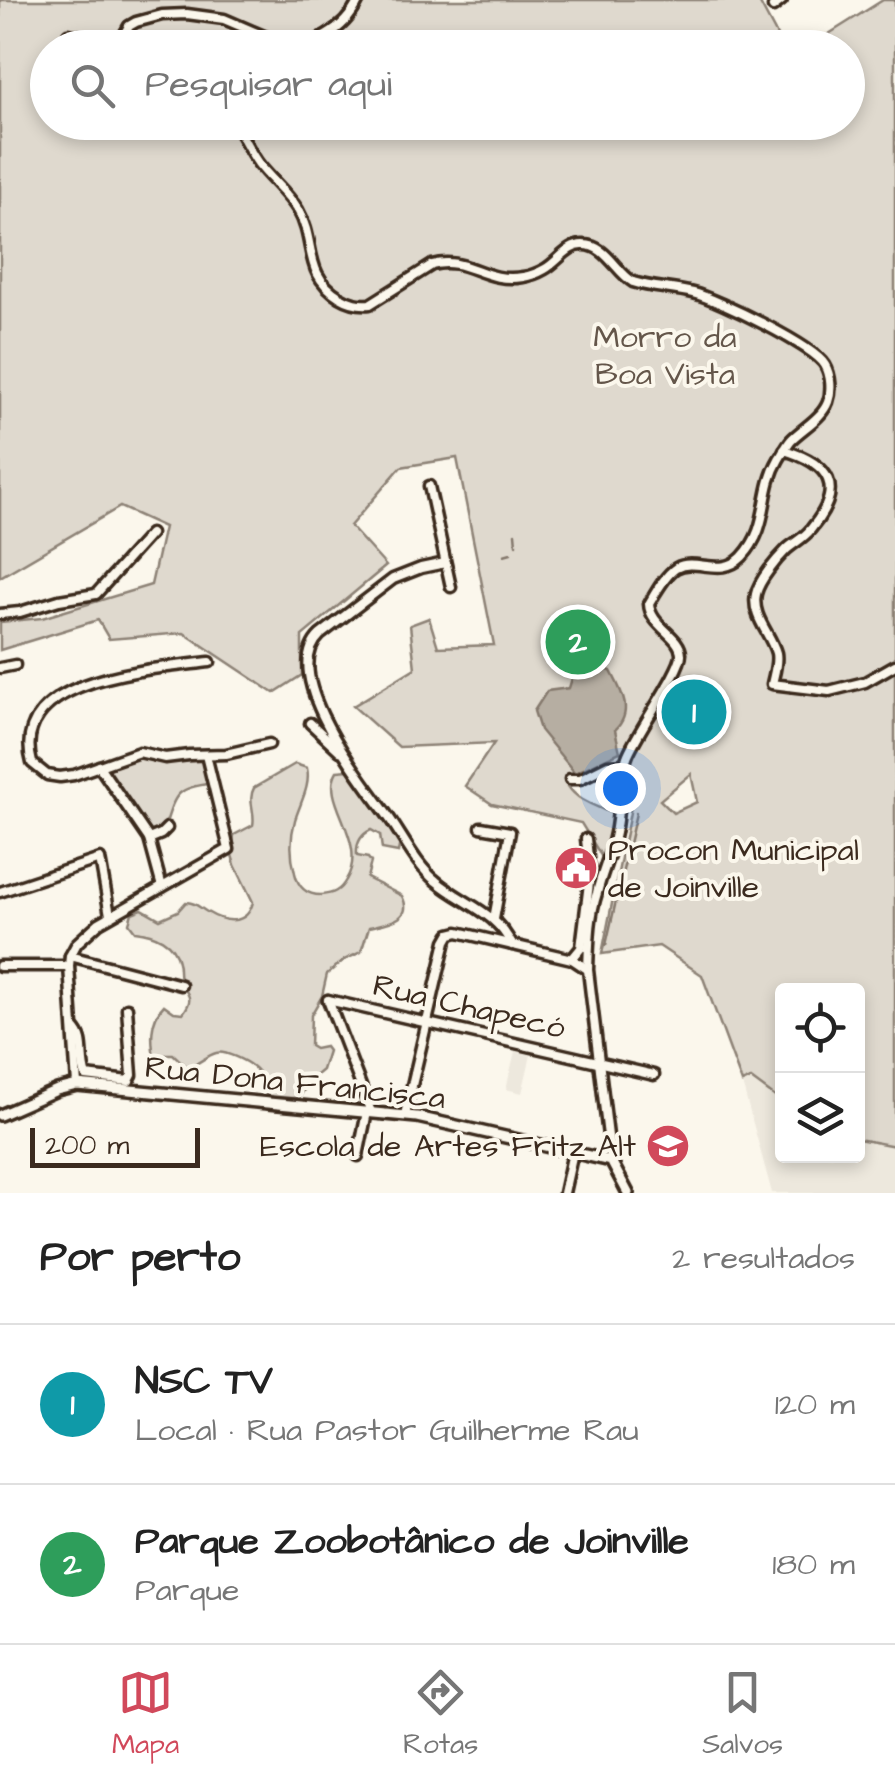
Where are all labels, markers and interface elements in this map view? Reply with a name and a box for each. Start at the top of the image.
search box [30,30,865,140]
icon: search [65,58,120,113]
text: Pesquisar aqui [145,59,392,111]
park label: Morro da Boa Vista [593,315,737,397]
pin: 2 [546,604,610,680]
pin: 1 [662,674,726,750]
your location [595,763,646,814]
place label: Procon Municipal de Joinville [608,828,859,910]
public building icon: Procon Municipal de Joinville [553,845,599,891]
street label: Rua Chapecó [368,963,570,1051]
map controls [775,983,865,1163]
button: locate [775,983,865,1073]
street label: Rua Dona Francisca [143,1045,447,1121]
button: layers [775,1073,865,1163]
scale bar [30,1123,200,1168]
school or university icon: Escola de Artes Fritz Alt [645,1123,691,1169]
place label: Escola de Artes Fritz Alt [260,1124,636,1169]
text: 200 m [45,1126,129,1165]
text: Por perto [40,1229,240,1287]
text: 2 resultados [672,1236,855,1281]
text: NSC TV [135,1356,273,1408]
text: 1 [70,1382,75,1427]
text: 120 m [775,1382,855,1427]
text: Local · Rua Pastor Guilherme Rau [135,1408,639,1453]
text: Parque Zoobotânico de Joinville [135,1516,689,1568]
text: 2 [63,1542,82,1587]
text: 180 m [772,1542,855,1587]
text: Parque [135,1568,239,1613]
tab: Mapa [112,1665,179,1764]
tab: Rotas [403,1665,478,1764]
tab: Salvos [702,1665,783,1764]

